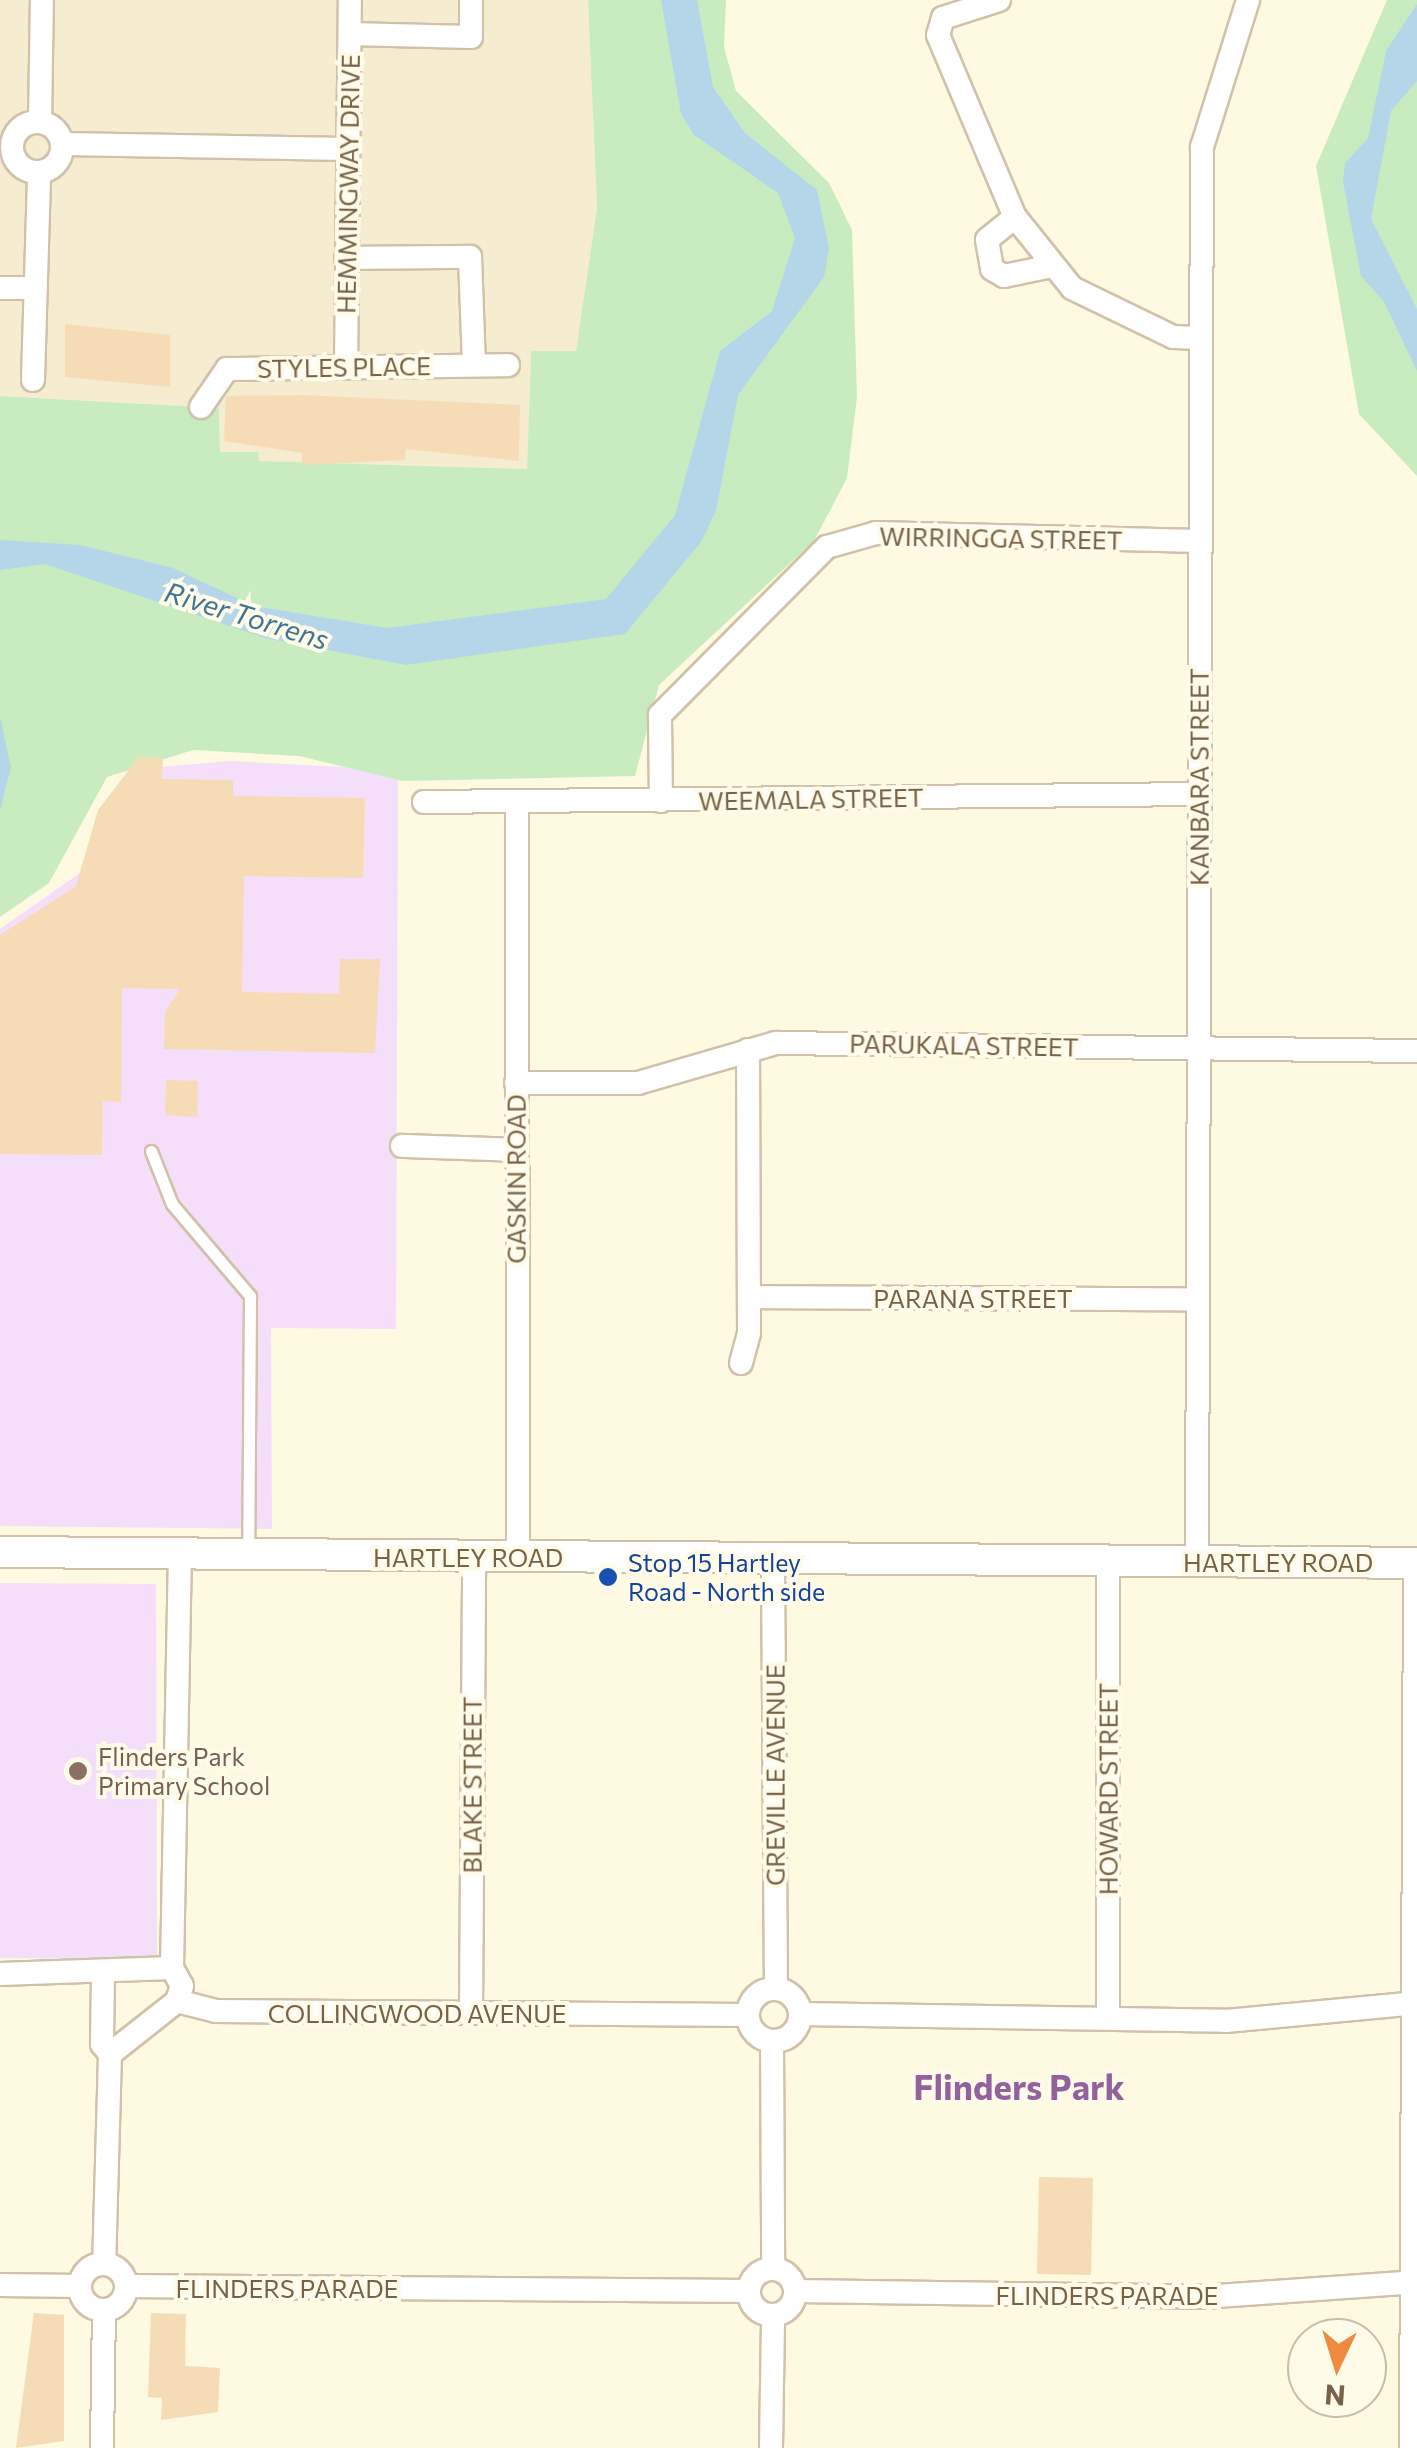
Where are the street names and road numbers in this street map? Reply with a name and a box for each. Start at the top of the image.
street label: HEMMINGWAY DRIVE [331,54,365,314]
street label: STYLES PLACE [257,350,431,384]
street label: WIRRINGGA STREET [879,521,1123,555]
street label: KANBARA STREET [1184,668,1214,886]
street label: WEEMALA STREET [698,782,924,816]
street label: PARUKALA STREET [849,1028,1079,1062]
street label: GASKIN ROAD [501,1094,531,1264]
street label: PARANA STREET [873,1283,1073,1313]
street label: HARTLEY ROAD [373,1542,563,1572]
street label: HARTLEY ROAD [1183,1547,1373,1577]
street label: GREVILLE AVENUE [760,1664,790,1886]
street label: HOWARD STREET [1093,1683,1123,1895]
street label: BLAKE STREET [457,1697,487,1873]
street label: COLLINGWOOD AVENUE [268,1998,566,2028]
street label: FLINDERS PARADE [176,2273,398,2303]
street label: FLINDERS PARADE [996,2280,1218,2310]

